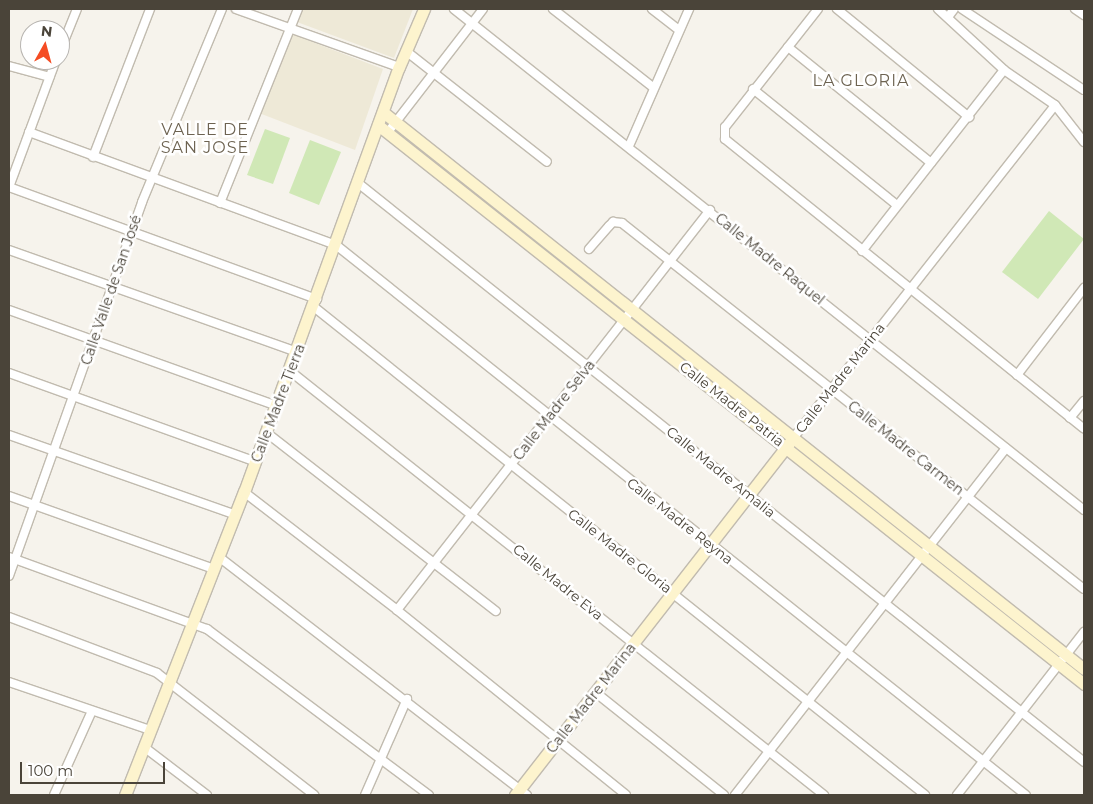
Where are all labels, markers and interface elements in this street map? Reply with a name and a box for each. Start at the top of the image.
north arrow [20,20,70,70]
text: N [40,21,53,41]
district label: LA GLORIA [811,71,911,91]
district label: VALLE DE SAN JOSE [160,120,250,158]
street label: Calle Madre Raquel [712,210,828,308]
street label: Calle Valle de San José [77,213,145,367]
street label: Calle Madre Marina [792,320,888,436]
street label: Calle Madre Tierra [248,341,308,465]
street label: Calle Madre Selva [510,356,598,464]
street label: Calle Madre Patria [677,358,787,450]
street label: Calle Madre Carmen [845,397,967,499]
street label: Calle Madre Amalia [663,423,779,521]
street label: Calle Madre Reyna [624,474,736,568]
street label: Calle Madre Gloria [565,505,675,597]
street label: Calle Madre Eva [510,540,606,624]
street label: Calle Madre Marina [543,640,639,756]
scale bar [22,752,168,784]
text: 100 m [28,761,73,780]

